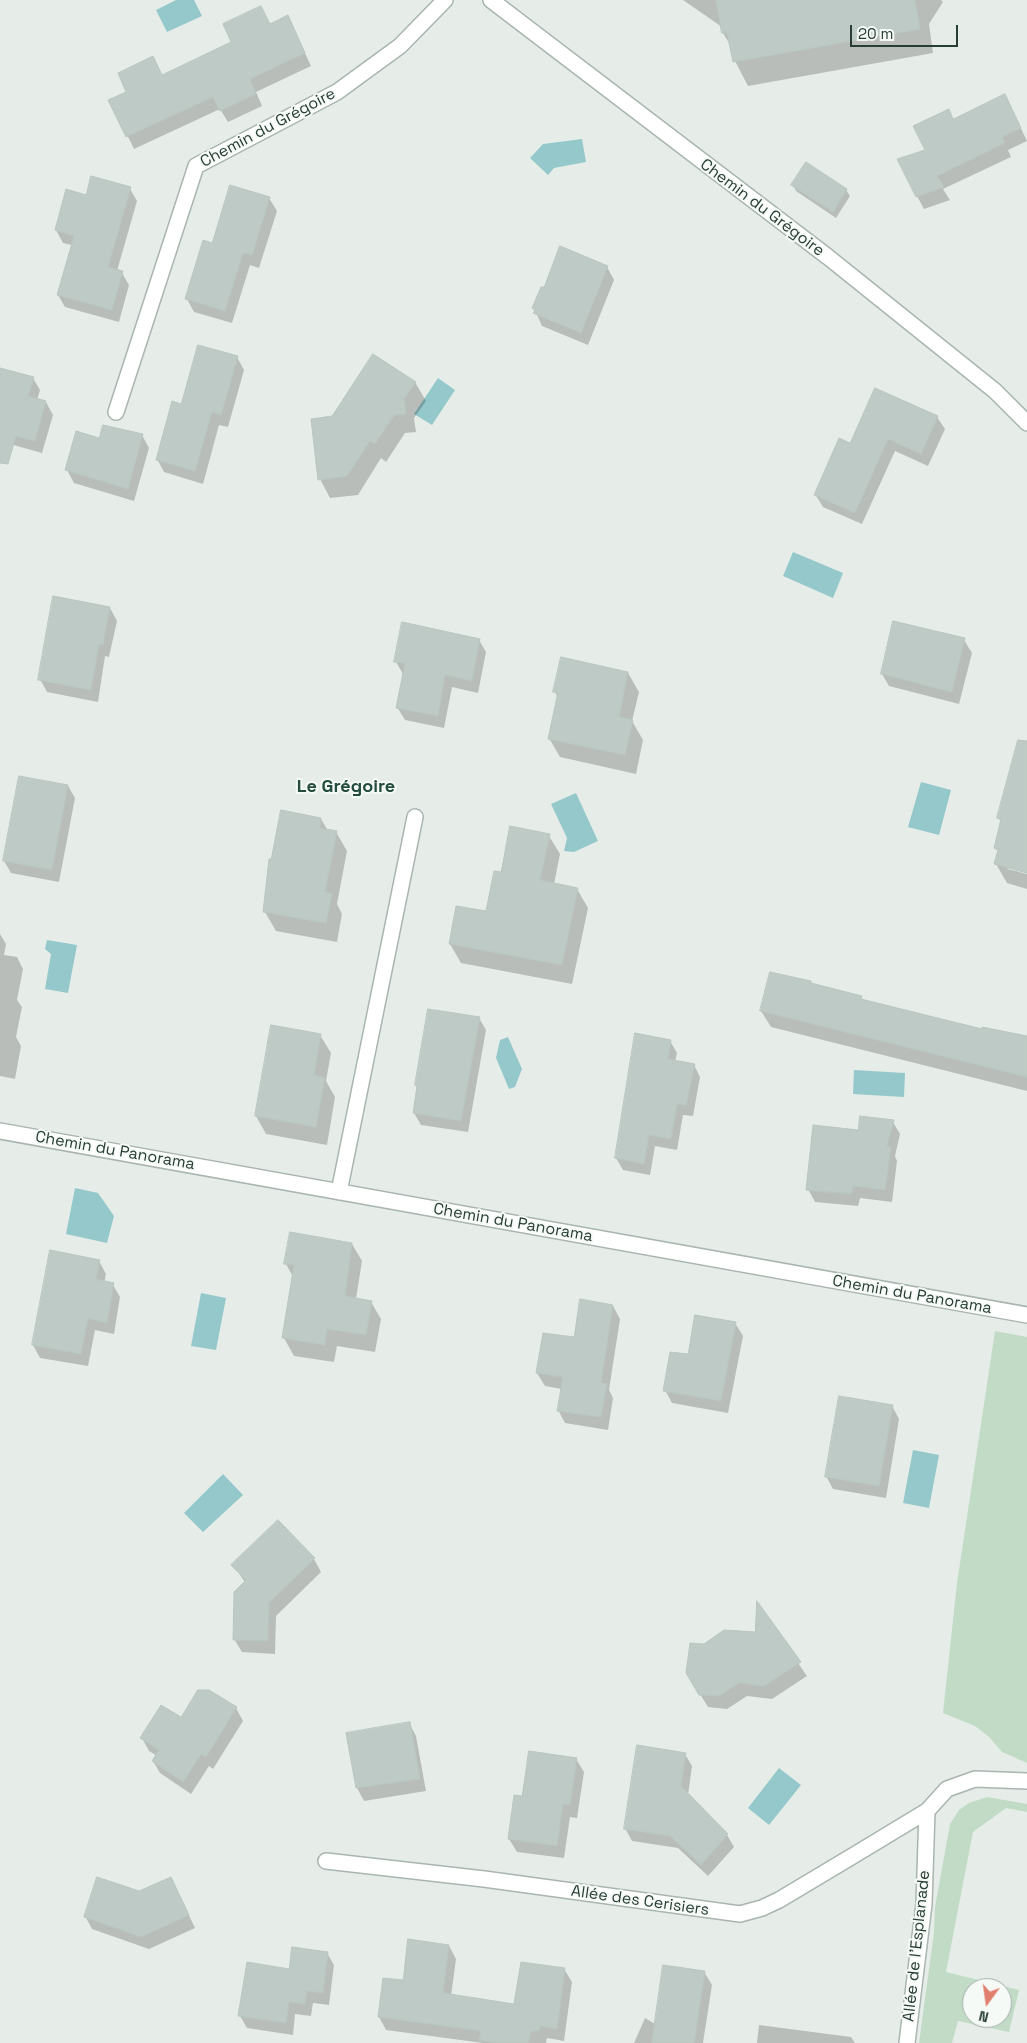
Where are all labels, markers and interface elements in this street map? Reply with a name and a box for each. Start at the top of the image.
scale bar [852,15,960,47]
text: 20 m [858,24,893,43]
street label: Chemin du Grégoire [197,84,339,172]
street label: Chemin du Grégoire [696,155,828,261]
district label: Le Grégoire [297,776,395,798]
street label: Chemin du Panorama [34,1128,196,1174]
street label: Chemin du Panorama [432,1200,594,1246]
street label: Chemin du Panorama [831,1272,993,1318]
street label: Allée de l'Esplanade [899,1869,935,2023]
street label: Allée des Cerisiers [570,1882,710,1920]
north arrow [962,1978,1012,2028]
text: N [977,2007,990,2026]

